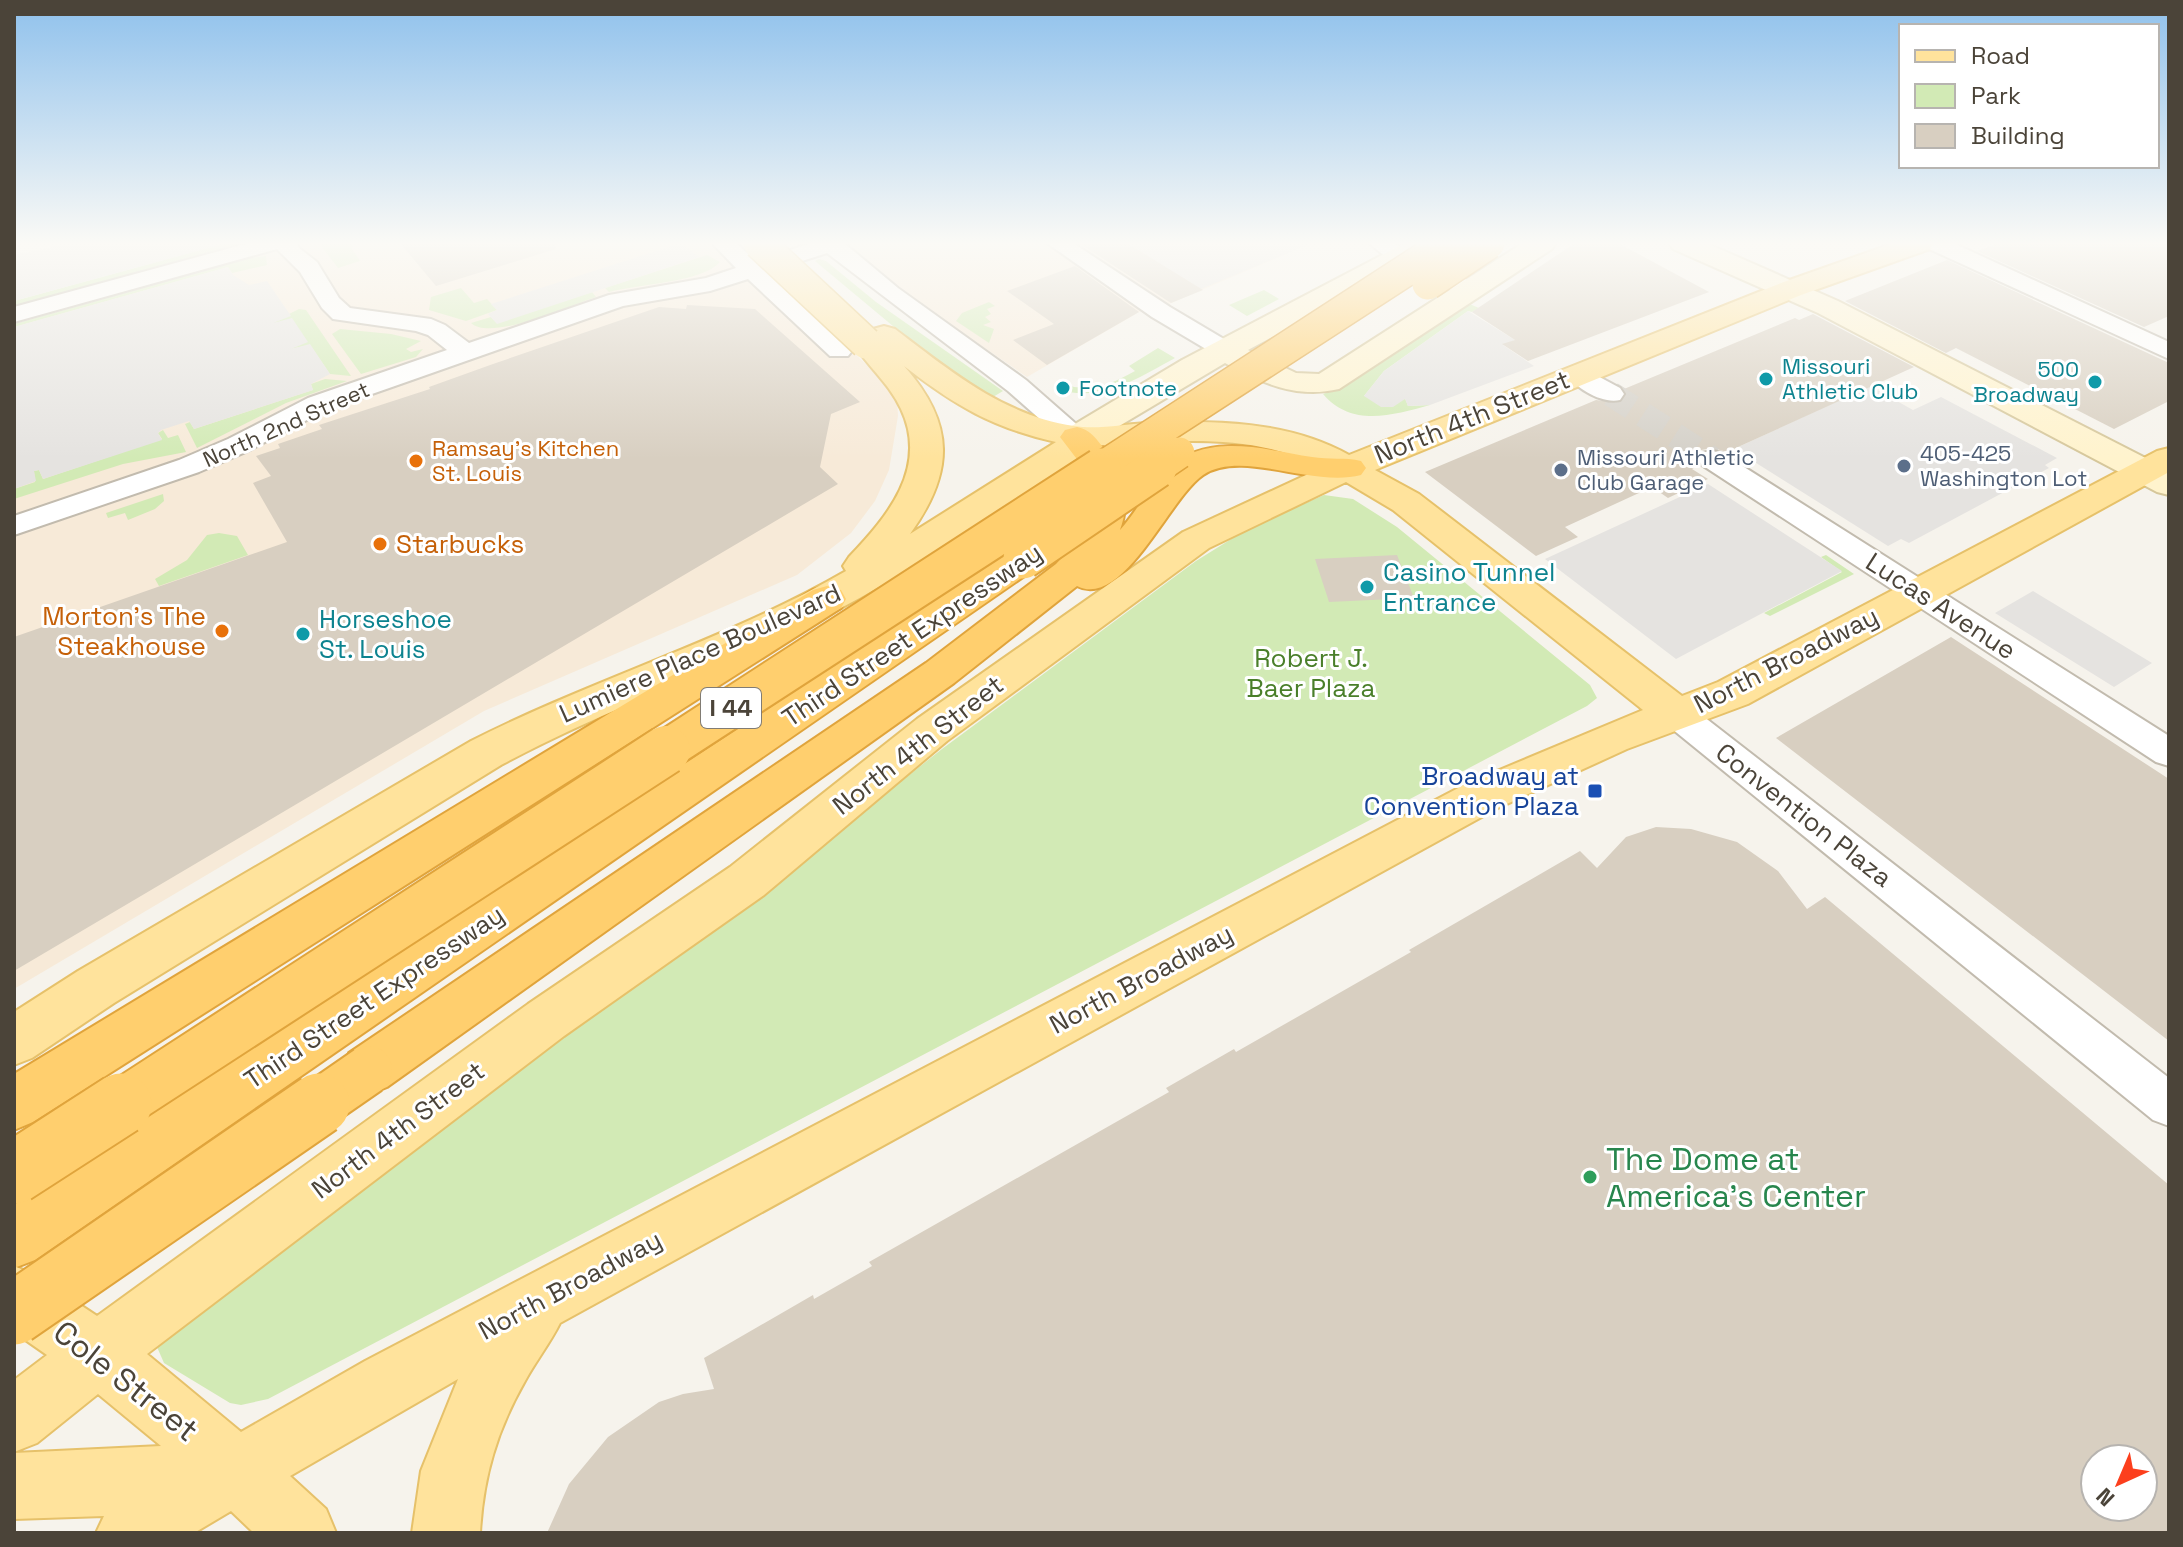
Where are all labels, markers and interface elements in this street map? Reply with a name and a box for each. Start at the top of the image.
legend [1899,24,2159,168]
text: Road [1971,40,2030,71]
text: Park [1971,80,2021,111]
text: Building [1971,120,2065,151]
place label: Missouri Athletic Club [1782,352,1919,405]
place label: 500 Broadway [1973,355,2079,408]
street label: North 4th Street [1369,362,1575,472]
marker: Missouri Athletic Club [1757,370,1775,388]
marker: 500 Broadway [2086,373,2104,391]
place label: Footnote [1079,374,1177,402]
street label: North 2nd Street [198,375,374,473]
marker: Footnote [1054,379,1072,397]
place label: Ramsay's Kitchen St. Louis [432,434,619,487]
place label: 405-425 Washington Lot [1920,439,2087,492]
place label: Missouri Athletic Club Garage [1577,443,1754,496]
marker: Ramsay's Kitchen St. Louis [407,452,425,470]
marker: 405-425 Washington Lot [1895,457,1913,475]
marker: Missouri Athletic Club Garage [1552,461,1570,479]
place label: Starbucks [396,527,524,561]
marker: Starbucks [371,535,389,553]
street label: Third Street Expressway [776,535,1048,735]
street label: Lucas Avenue [1860,545,2022,667]
place label: Casino Tunnel Entrance [1383,555,1555,619]
street label: Lumiere Place Boulevard [554,575,846,731]
marker: Casino Tunnel Entrance [1358,578,1376,596]
place label: Morton's The Steakhouse [42,599,206,663]
street label: North Broadway [1688,599,1884,721]
place label: Horseshoe St. Louis [319,602,452,666]
marker: Morton's The Steakhouse [213,622,231,640]
marker: Horseshoe St. Louis [294,625,312,643]
park label: Robert J. Baer Plaza [1246,641,1376,705]
street label: North 4th Street [826,668,1010,822]
road number: I 44 [701,688,761,728]
street label: Convention Plaza [1709,735,1899,895]
place label: Broadway at Convention Plaza [1364,759,1579,823]
marker: Broadway at Convention Plaza [1586,782,1604,800]
street label: Third Street Expressway [238,897,510,1097]
street label: North Broadway [1043,916,1239,1042]
street label: North 4th Street [305,1054,491,1206]
place label: The Dome at America's Center [1606,1139,1866,1216]
marker: The Dome at America's Center [1581,1168,1599,1186]
street label: North Broadway [472,1222,668,1348]
street label: Cole Street [45,1312,207,1450]
north arrow [2079,1443,2159,1523]
text: N [2090,1482,2120,1513]

